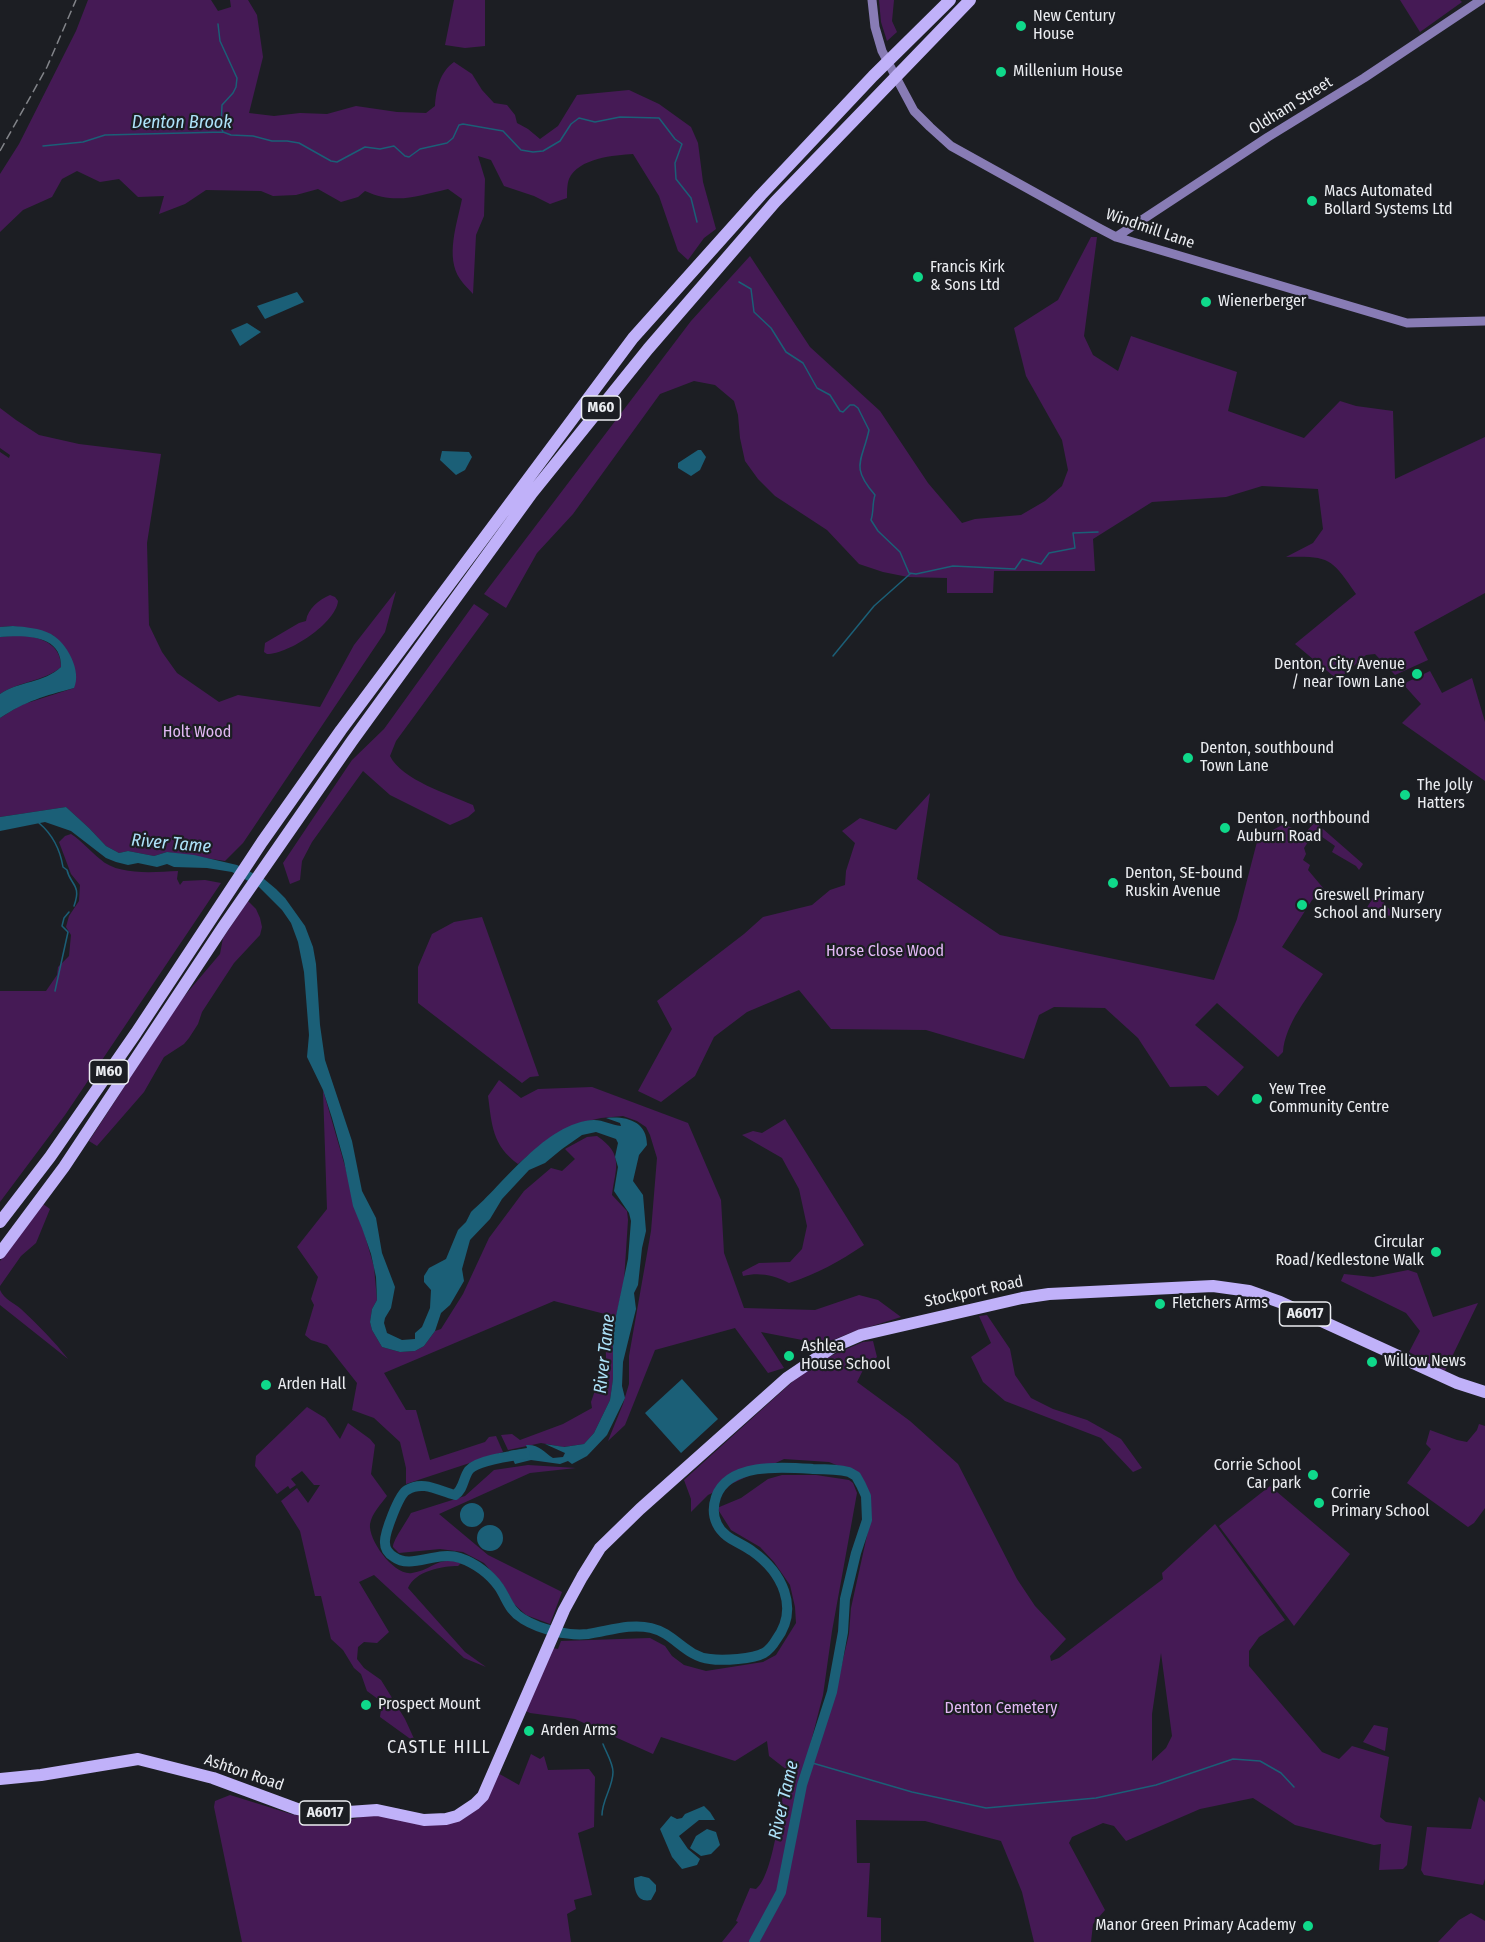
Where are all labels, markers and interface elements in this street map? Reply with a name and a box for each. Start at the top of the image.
place label: New Century House [1033,7,1115,45]
marker: New Century House [1014,19,1028,33]
place label: Millenium House [1013,62,1123,82]
marker: Millenium House [994,65,1008,79]
street label: Oldham Street [1246,73,1336,139]
water label: Denton Brook [132,112,232,134]
place label: Macs Automated Bollard Systems Ltd [1324,182,1453,220]
marker: Macs Automated Bollard Systems Ltd [1305,194,1319,208]
street label: Windmill Lane [1103,205,1197,253]
place label: Francis Kirk & Sons Ltd [930,258,1005,296]
marker: Francis Kirk & Sons Ltd [911,270,925,284]
place label: Wienerberger [1218,292,1306,312]
marker: Wienerberger [1199,295,1213,309]
road number: M60 [582,396,620,420]
place label: Denton, City Avenue / near Town Lane [1274,655,1405,693]
marker: Denton, City Avenue / near Town Lane [1410,667,1424,681]
park label: Holt Wood [163,723,231,743]
place label: Denton, southbound Town Lane [1200,739,1334,777]
marker: Denton, southbound Town Lane [1181,751,1195,765]
place label: The Jolly Hatters [1417,776,1473,814]
marker: The Jolly Hatters [1398,788,1412,802]
place label: Denton, northbound Auburn Road [1237,809,1370,847]
marker: Denton, northbound Auburn Road [1218,821,1232,835]
water label: River Tame [130,830,212,858]
place label: Denton, SE-bound Ruskin Avenue [1125,864,1243,902]
marker: Denton, SE-bound Ruskin Avenue [1106,876,1120,890]
place label: Greswell Primary School and Nursery [1314,886,1442,924]
marker: Greswell Primary School and Nursery [1295,898,1309,912]
park label: Horse Close Wood [826,942,944,962]
road number: M60 [90,1060,128,1084]
place label: Yew Tree Community Centre [1269,1080,1389,1118]
marker: Yew Tree Community Centre [1250,1092,1264,1106]
place label: Circular Road/Kedlestone Walk [1275,1233,1424,1271]
marker: Circular Road/Kedlestone Walk [1429,1245,1443,1259]
street label: Stockport Road [923,1272,1025,1312]
place label: Fletchers Arms [1172,1294,1268,1314]
marker: Fletchers Arms [1153,1297,1167,1311]
road number: A6017 [1280,1302,1330,1326]
water label: River Tame [590,1313,620,1395]
place label: Ashlea House School [801,1337,890,1375]
marker: Ashlea House School [782,1349,796,1363]
place label: Willow News [1384,1352,1466,1372]
marker: Willow News [1365,1355,1379,1369]
place label: Arden Hall [278,1375,346,1395]
marker: Arden Hall [259,1378,273,1392]
place label: Corrie School Car park [1214,1456,1301,1494]
marker: Corrie School Car park [1306,1468,1320,1482]
place label: Corrie Primary School [1331,1484,1430,1522]
marker: Corrie Primary School [1312,1496,1326,1510]
place label: Prospect Mount [378,1695,481,1715]
marker: Prospect Mount [359,1698,373,1712]
park label: Denton Cemetery [945,1699,1057,1719]
place label: Arden Arms [541,1721,616,1741]
marker: Arden Arms [522,1724,536,1738]
district label: CASTLE HILL [387,1737,491,1759]
street label: Ashton Road [202,1751,286,1795]
water label: River Tame [764,1759,804,1841]
road number: A6017 [300,1801,350,1825]
place label: Manor Green Primary Academy [1095,1916,1296,1936]
marker: Manor Green Primary Academy [1301,1919,1315,1933]

